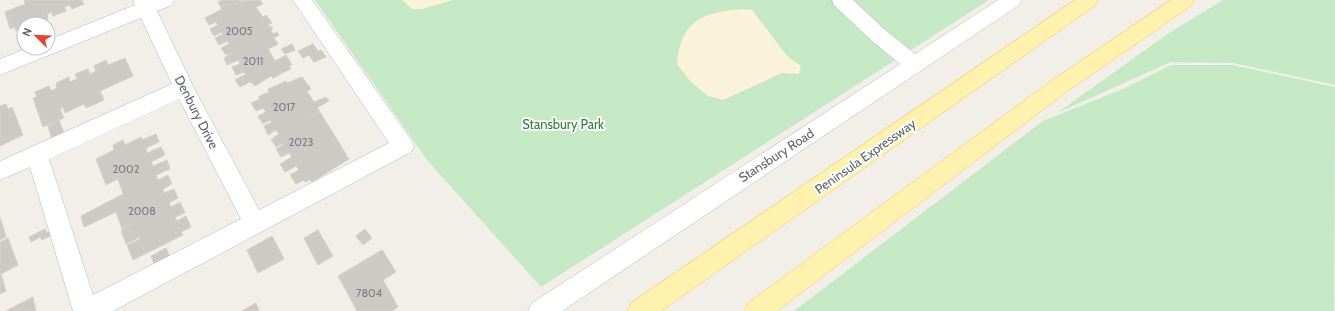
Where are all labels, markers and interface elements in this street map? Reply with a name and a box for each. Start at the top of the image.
north arrow [16,16,56,56]
house number: 2005 [225,24,253,38]
text: N [19,26,35,38]
house number: 2011 [243,54,263,68]
street label: Denbury Drive [172,73,222,152]
house number: 2017 [273,100,296,114]
street label: Peninsula Expressway [811,115,919,197]
park label: Stansbury Park [522,116,604,132]
street label: Stansbury Road [735,125,817,185]
house number: 2023 [288,135,314,149]
house number: 2002 [113,162,140,176]
house number: 2008 [128,204,156,218]
house number: 7804 [356,286,383,300]

